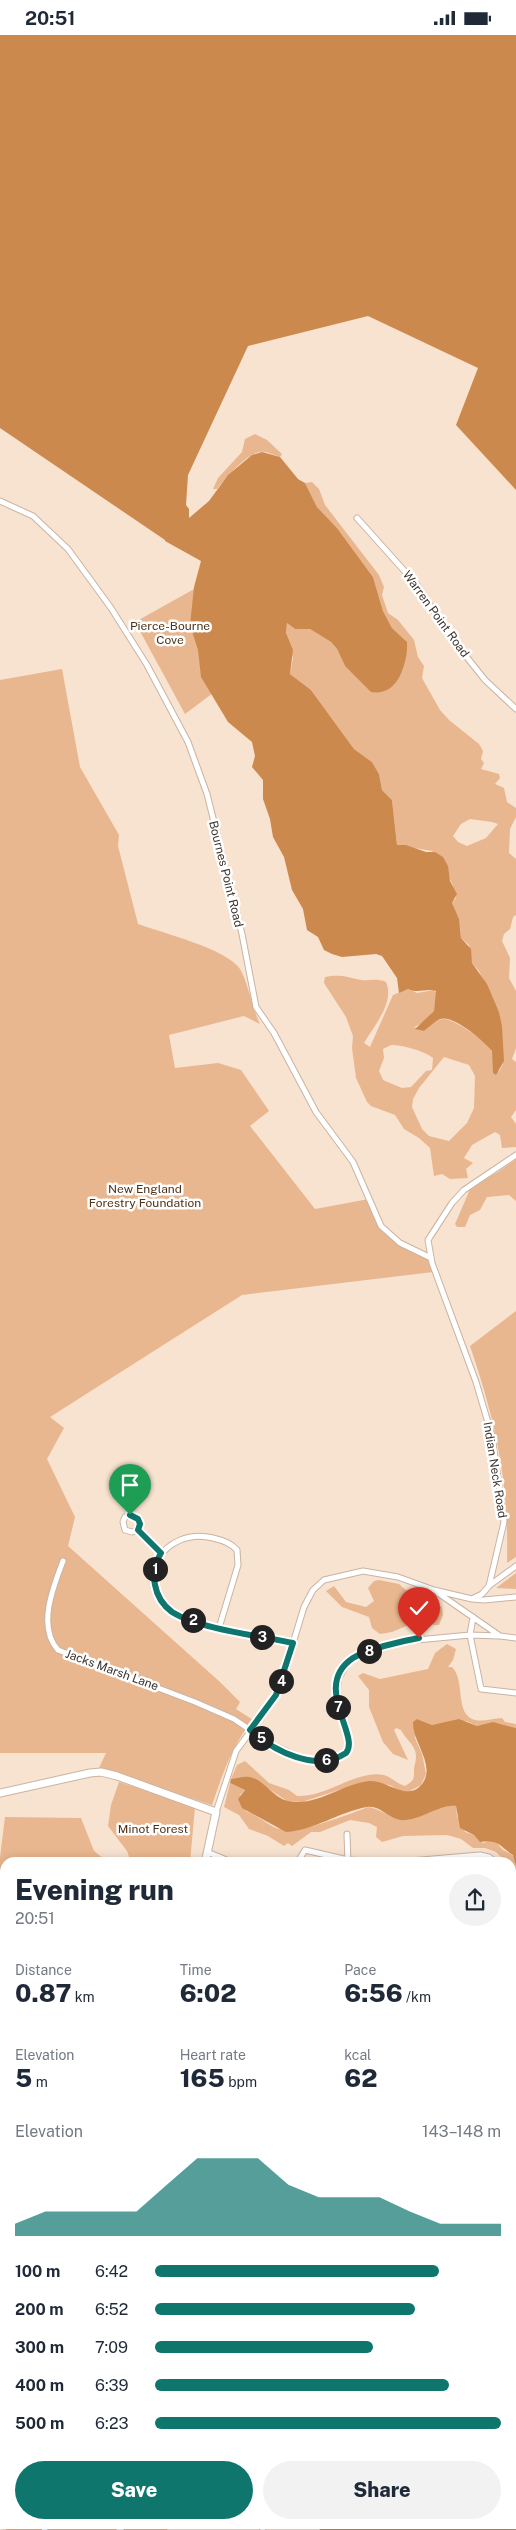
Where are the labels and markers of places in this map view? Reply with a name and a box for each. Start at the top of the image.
pin [109,1464,151,1515]
pin: 1 [142,1557,168,1581]
pin [398,1587,440,1638]
pin: 2 [180,1607,206,1633]
pin: 3 [250,1625,274,1649]
pin: 8 [356,1639,382,1663]
pin: 4 [268,1669,294,1693]
pin: 7 [326,1695,350,1719]
pin: 5 [248,1725,274,1751]
pin: 6 [314,1747,338,1773]

